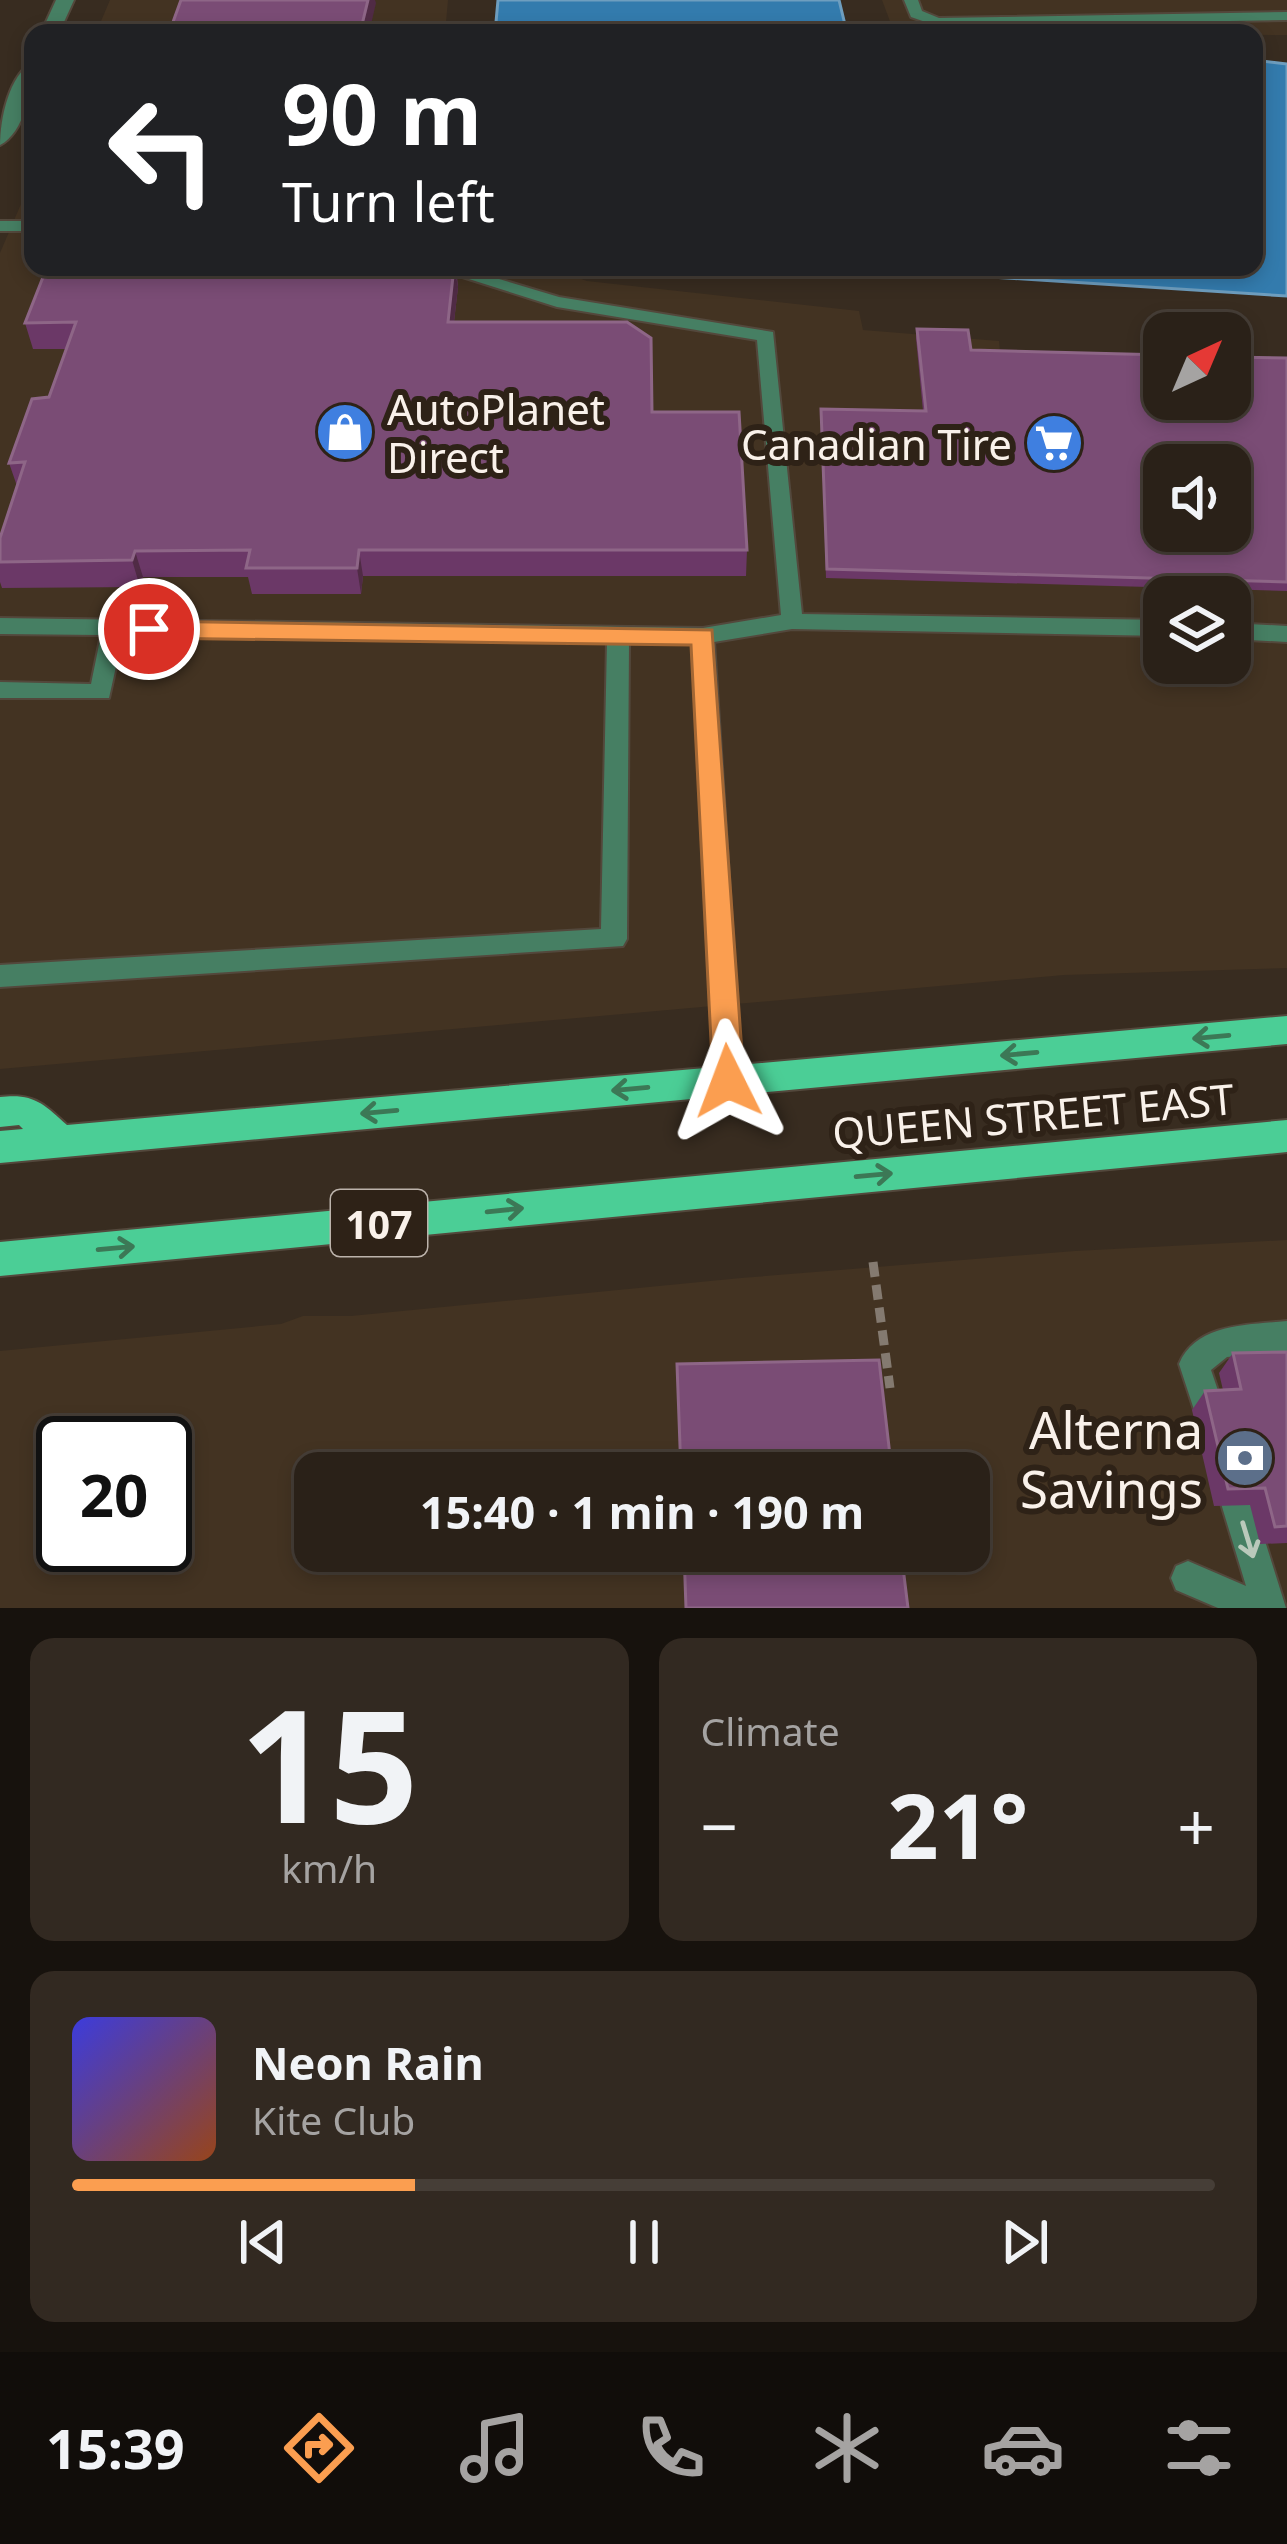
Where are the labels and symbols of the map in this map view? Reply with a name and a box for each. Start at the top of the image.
north arrow [1143,312,1251,420]
place label: AutoPlanet Direct [387,380,605,485]
shop icon: AutoPlanet Direct [314,401,376,463]
supermarket icon: Canadian Tire [1023,412,1085,474]
place label: Canadian Tire [741,415,1012,472]
pin [98,578,200,680]
position arrow [665,1018,791,1144]
one-way arrow [1192,1025,1231,1048]
one-way arrow [1000,1043,1039,1066]
street label: QUEEN STREET EAST [830,1069,1236,1161]
one-way arrow [611,1078,650,1101]
one-way arrow [360,1101,399,1124]
one-way arrow [854,1163,893,1186]
road number: 107 [331,1190,427,1256]
one-way arrow [485,1198,524,1221]
one-way arrow [96,1236,135,1259]
place label: Alterna Savings [1020,1394,1203,1523]
speed limit sign: 20 [36,1416,192,1572]
bank icon: Alterna Savings [1214,1427,1276,1489]
one-way arrow [1238,1520,1260,1558]

